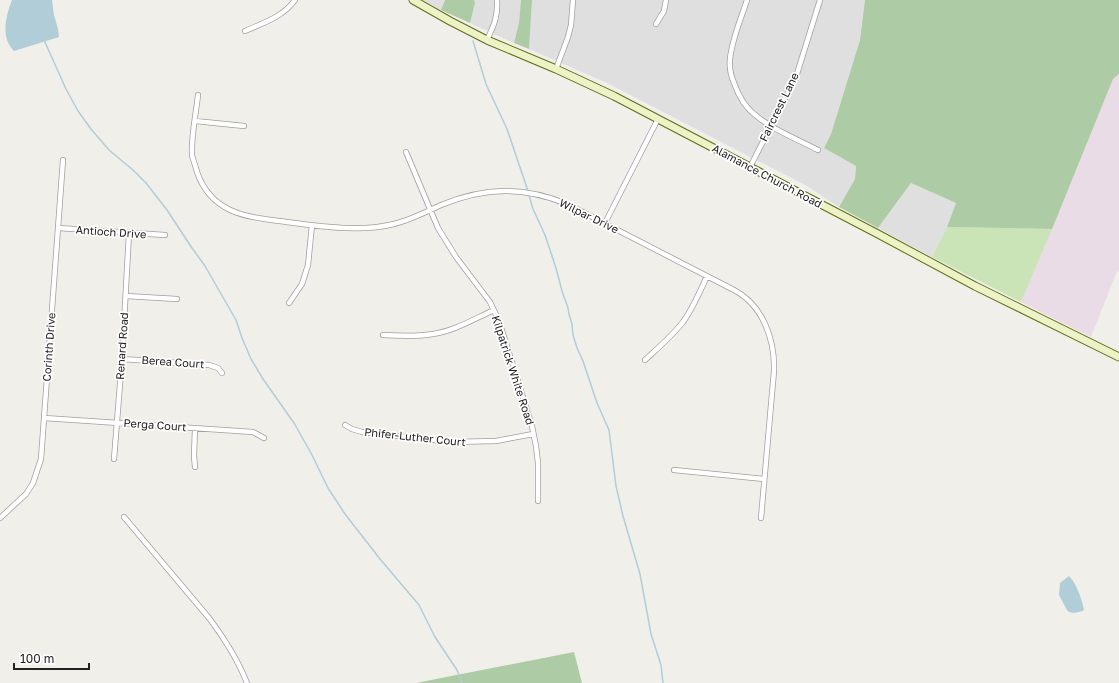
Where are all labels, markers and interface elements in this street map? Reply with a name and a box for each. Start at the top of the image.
street label: Faircrest Lane [756,70,801,143]
street label: Alamance Church Road [710,141,824,210]
street label: Wilpar Drive [557,196,621,235]
street label: Antioch Drive [75,223,147,240]
street label: Corinth Drive [40,312,57,382]
street label: Renard Road [113,312,130,380]
street label: Kilpatrick White Road [490,313,537,426]
street label: Berea Court [141,353,205,370]
street label: Perga Court [123,416,187,433]
street label: Phifer-Luther Court [364,425,466,448]
scale bar [14,645,89,671]
text: 100 m [20,651,54,666]

